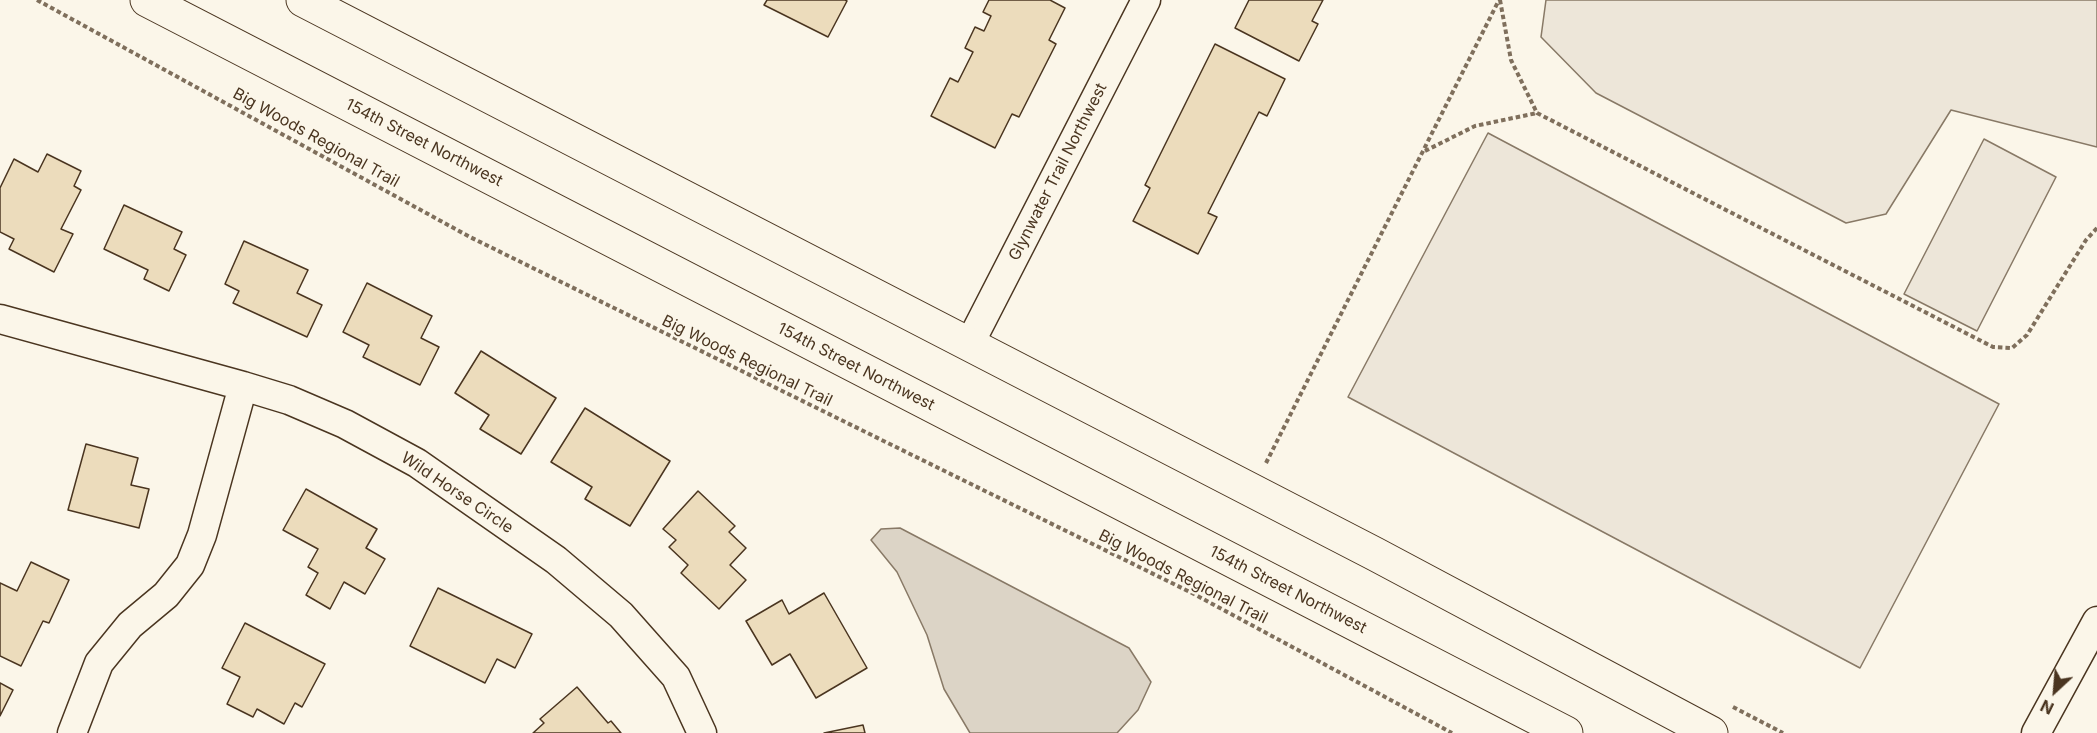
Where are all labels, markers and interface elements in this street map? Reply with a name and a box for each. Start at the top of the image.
street label: Glynwater Trail Northwest [1005,80,1111,264]
street label: Big Woods Regional Trail [229,84,403,192]
street label: 154th Street Northwest [342,95,506,191]
street label: Big Woods Regional Trail [659,311,835,411]
street label: 154th Street Northwest [774,319,938,415]
street label: Wild Horse Circle [397,448,517,538]
street label: Big Woods Regional Trail [1095,526,1271,628]
street label: 154th Street Northwest [1206,542,1370,638]
north arrow [2025,661,2085,721]
text: N [2037,696,2057,719]

